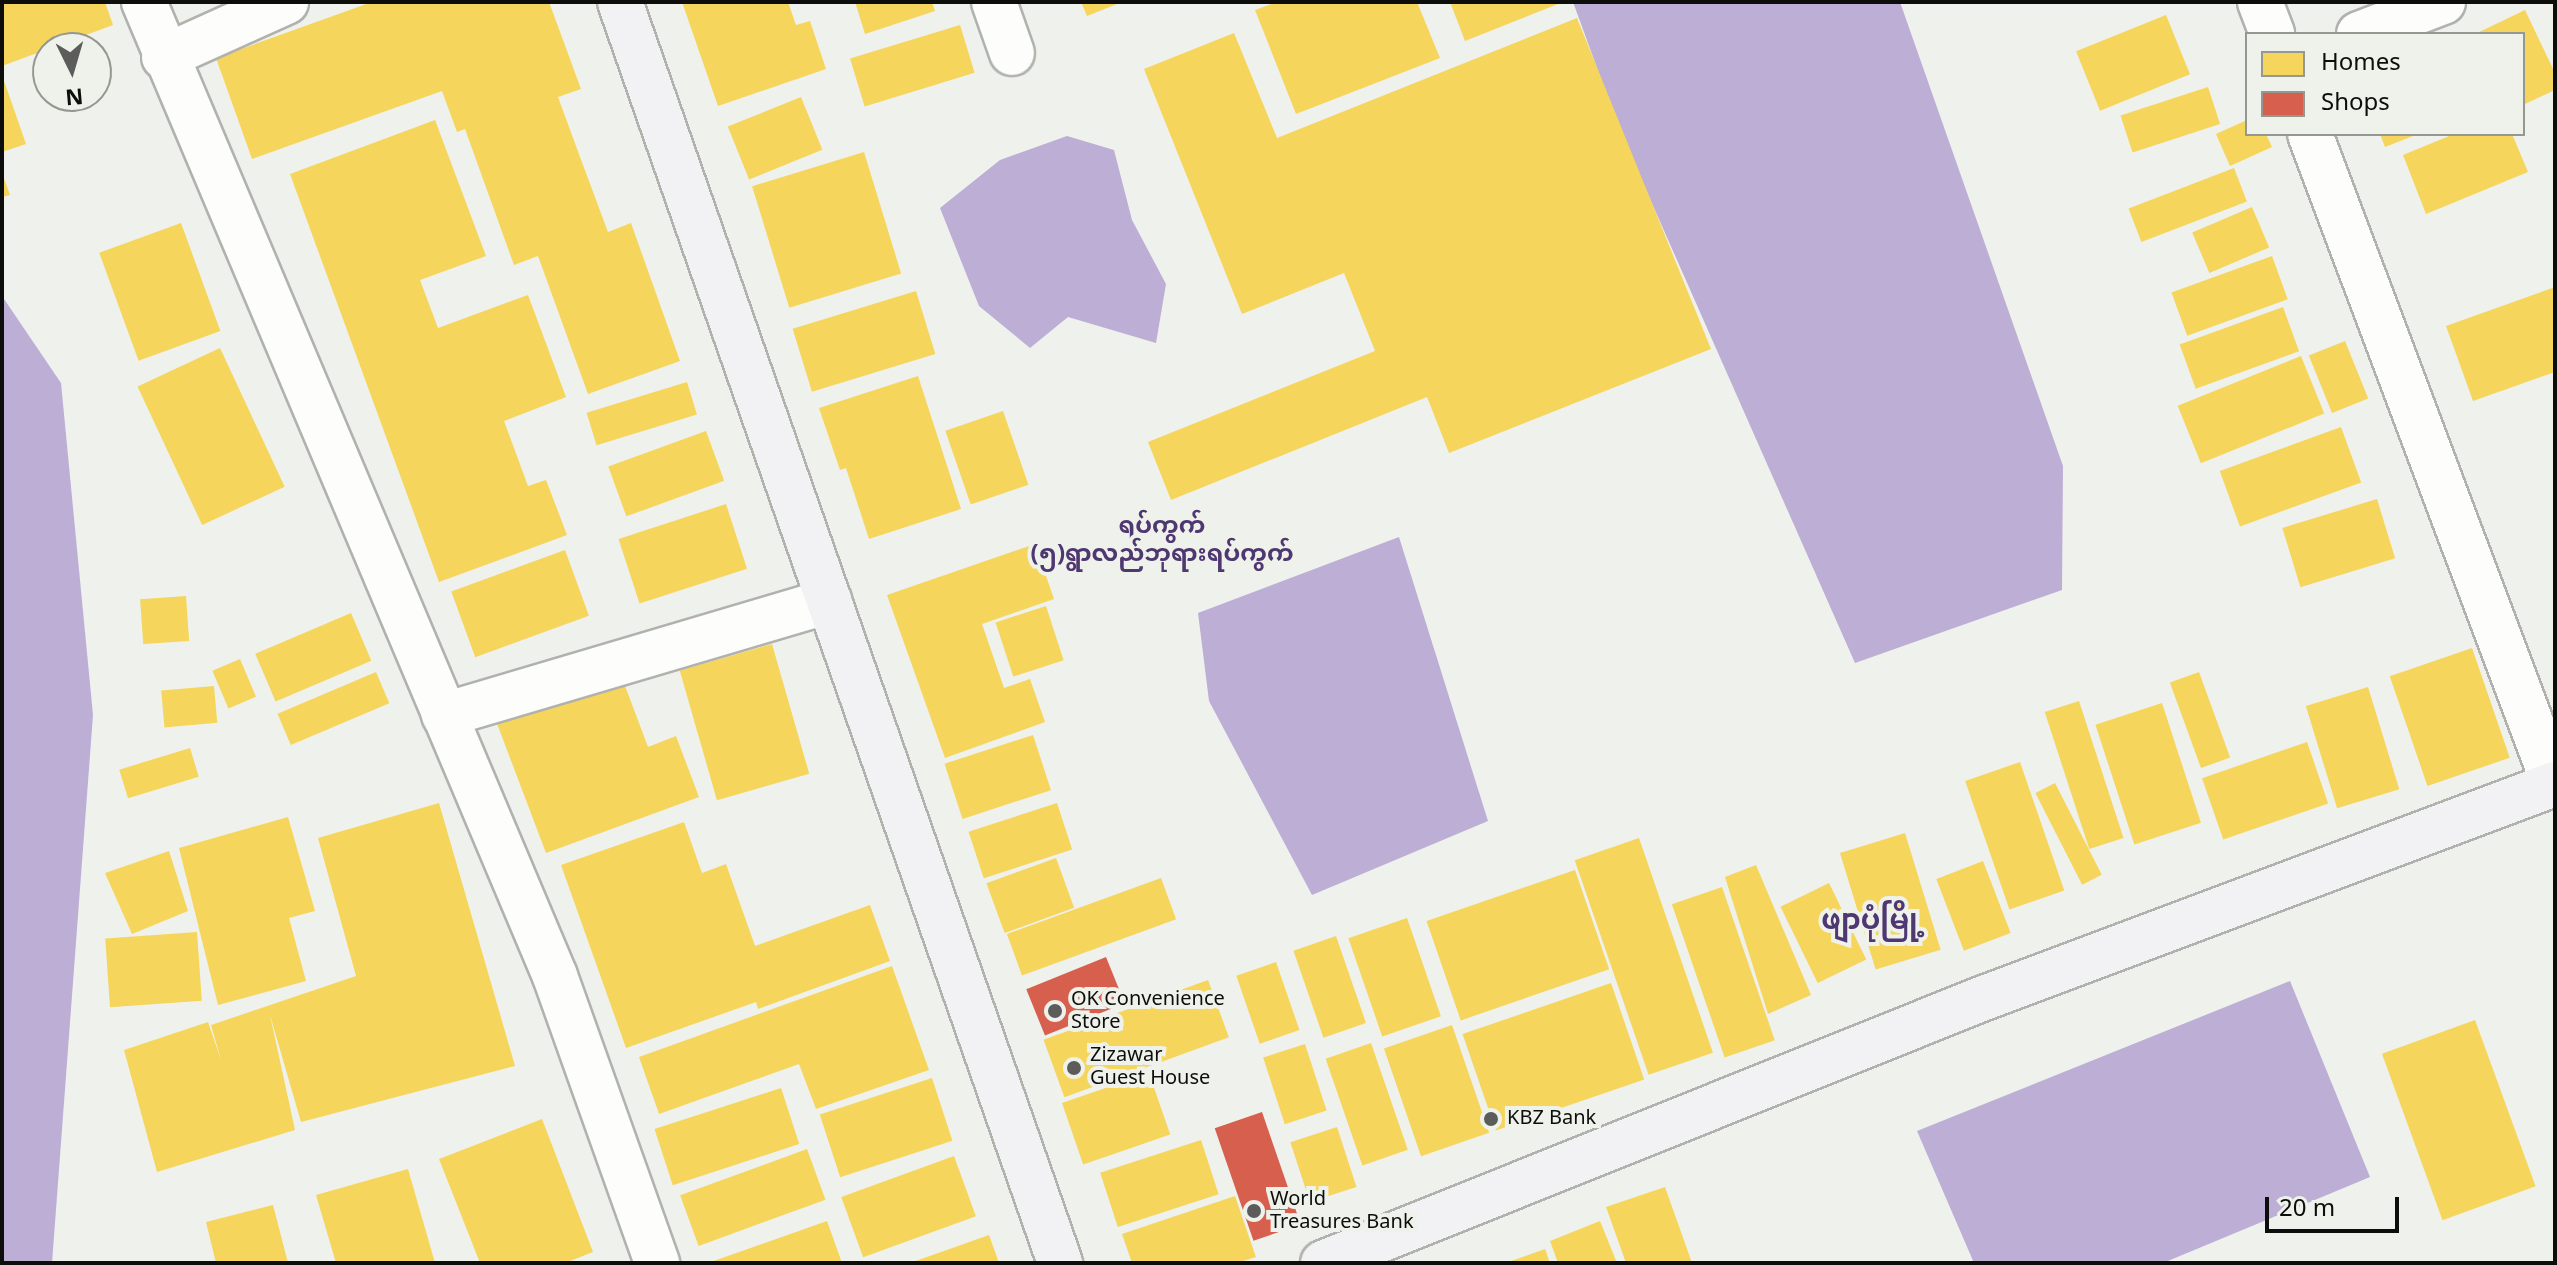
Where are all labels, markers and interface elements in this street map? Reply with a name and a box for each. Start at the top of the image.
north arrow [32,32,112,112]
legend [2245,32,2525,136]
text: Homes [2321,38,2401,91]
text: N [63,69,85,119]
text: Shops [2321,78,2390,131]
district label: ရပ်ကွက် (၅)ရွာလည်ဘုရားရပ်ကွက် [1030,514,1294,570]
district label: ဖျာပုံမြို့ [1821,906,1925,940]
place label: OK Convenience Store [1071,988,1225,1035]
marker: OK Convenience Store [1046,1002,1064,1020]
place label: Zizawar Guest House [1090,1044,1210,1091]
marker: Zizawar Guest House [1065,1059,1083,1077]
place label: KBZ Bank [1507,1107,1596,1131]
marker: KBZ Bank [1482,1110,1500,1128]
scale bar [2269,1181,2403,1231]
text: 20 m [2279,1184,2335,1237]
place label: World Treasures Bank [1270,1188,1414,1235]
marker: World Treasures Bank [1245,1202,1263,1220]

